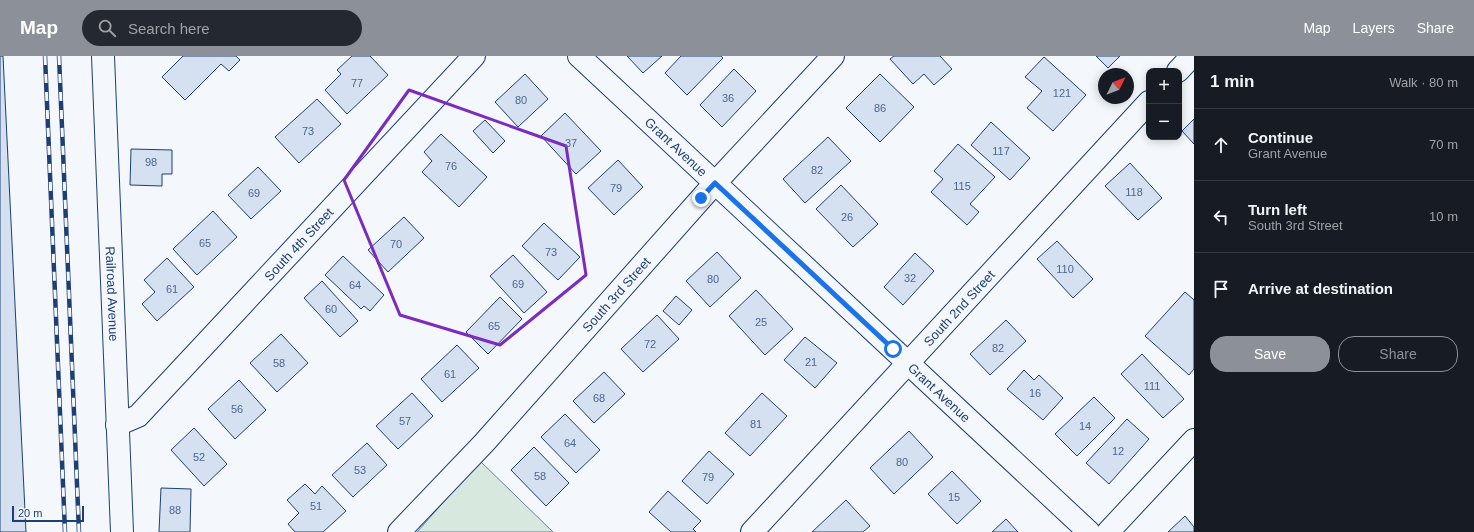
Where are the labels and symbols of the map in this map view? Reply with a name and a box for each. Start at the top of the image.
north arrow [1098,68,1134,104]
house number: 77 [351,77,363,89]
house number: 121 [1053,87,1071,99]
house number: 36 [722,92,734,104]
house number: 80 [515,94,527,106]
house number: 86 [874,102,886,114]
street label: Grant Avenue [642,115,710,180]
house number: 73 [302,125,314,137]
house number: 37 [565,137,577,149]
house number: 117 [992,145,1010,157]
house number: 98 [145,156,157,168]
house number: 76 [445,160,457,172]
house number: 82 [811,164,823,176]
house number: 115 [953,180,971,192]
house number: 79 [610,182,622,194]
house number: 118 [1125,186,1143,198]
house number: 69 [248,187,260,199]
route end [692,189,710,207]
street label: South 4th Street [261,205,337,284]
house number: 26 [841,211,853,223]
house number: 65 [199,237,211,249]
house number: 70 [390,238,402,250]
street label: Railroad Avenue [103,246,121,342]
house number: 73 [545,246,557,258]
street label: South 3rd Street [579,254,654,335]
house number: 110 [1056,263,1074,275]
street label: South 2nd Street [921,267,998,349]
house number: 32 [904,272,916,284]
house number: 80 [707,273,719,285]
house number: 69 [512,278,524,290]
house number: 64 [349,279,361,291]
house number: 61 [166,283,178,295]
house number: 60 [325,303,337,315]
house number: 25 [755,316,767,328]
house number: 65 [488,320,500,332]
house number: 72 [644,338,656,350]
route start [884,340,902,358]
house number: 82 [992,342,1004,354]
house number: 21 [805,356,817,368]
house number: 58 [273,357,285,369]
street label: Grant Avenue [905,360,973,425]
house number: 61 [444,368,456,380]
house number: 111 [1144,380,1160,392]
house number: 16 [1029,387,1041,399]
house number: 68 [593,392,605,404]
house number: 56 [231,403,243,415]
house number: 57 [399,415,411,427]
house number: 81 [750,418,762,430]
house number: 14 [1079,420,1091,432]
house number: 64 [564,437,576,449]
house number: 12 [1112,445,1124,457]
house number: 52 [193,451,205,463]
house number: 80 [896,456,908,468]
house number: 53 [354,464,366,476]
house number: 58 [534,470,546,482]
house number: 79 [702,471,714,483]
house number: 15 [948,491,960,503]
house number: 51 [310,500,322,512]
scale bar [12,504,84,523]
house number: 88 [169,504,181,516]

